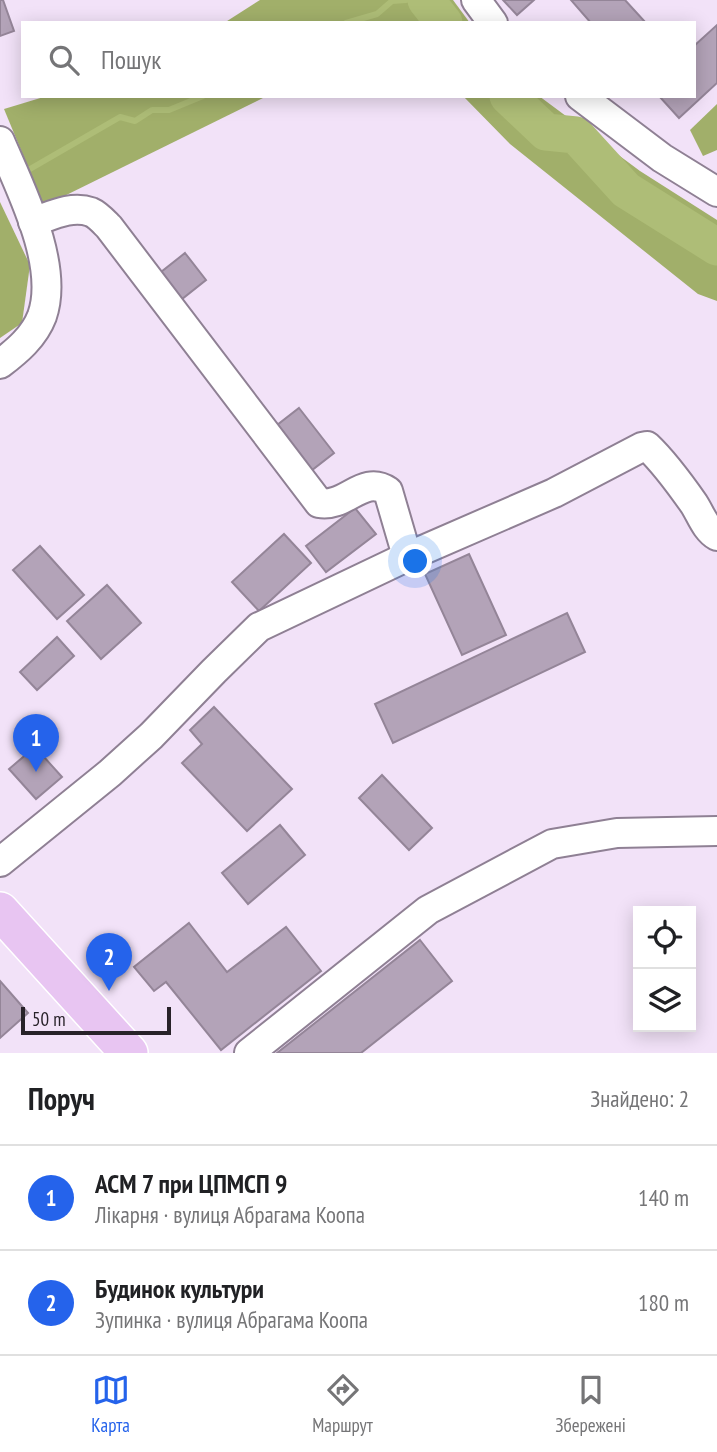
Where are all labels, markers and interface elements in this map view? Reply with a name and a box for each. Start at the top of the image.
search box [21,21,696,98]
icon: search [45,41,83,79]
text: Пошук [101,43,161,76]
your location [398,544,432,578]
pin: 1 [13,714,59,772]
map controls [633,906,696,1032]
button: locate [633,906,696,969]
pin: 2 [86,933,132,991]
button: layers [633,969,696,1032]
scale bar [21,1004,172,1036]
text: 50 m [32,1007,66,1031]
text: Поруч [28,1079,95,1118]
text: Знайдено: 2 [590,1084,689,1113]
text: АСМ 7 при ЦПМСП 9 [95,1167,287,1200]
text: 1 [46,1183,57,1212]
text: 140 m [638,1183,689,1212]
text: Лікарня · вулиця Абрагама Коопа [95,1200,365,1229]
text: Будинок культури [95,1272,264,1305]
text: 2 [46,1288,57,1317]
text: 180 m [638,1288,689,1317]
text: Зупинка · вулиця Абрагама Коопа [95,1305,368,1334]
tab: Карта [91,1371,130,1437]
tab: Маршрут [312,1371,373,1437]
tab: Збережені [555,1371,626,1437]

